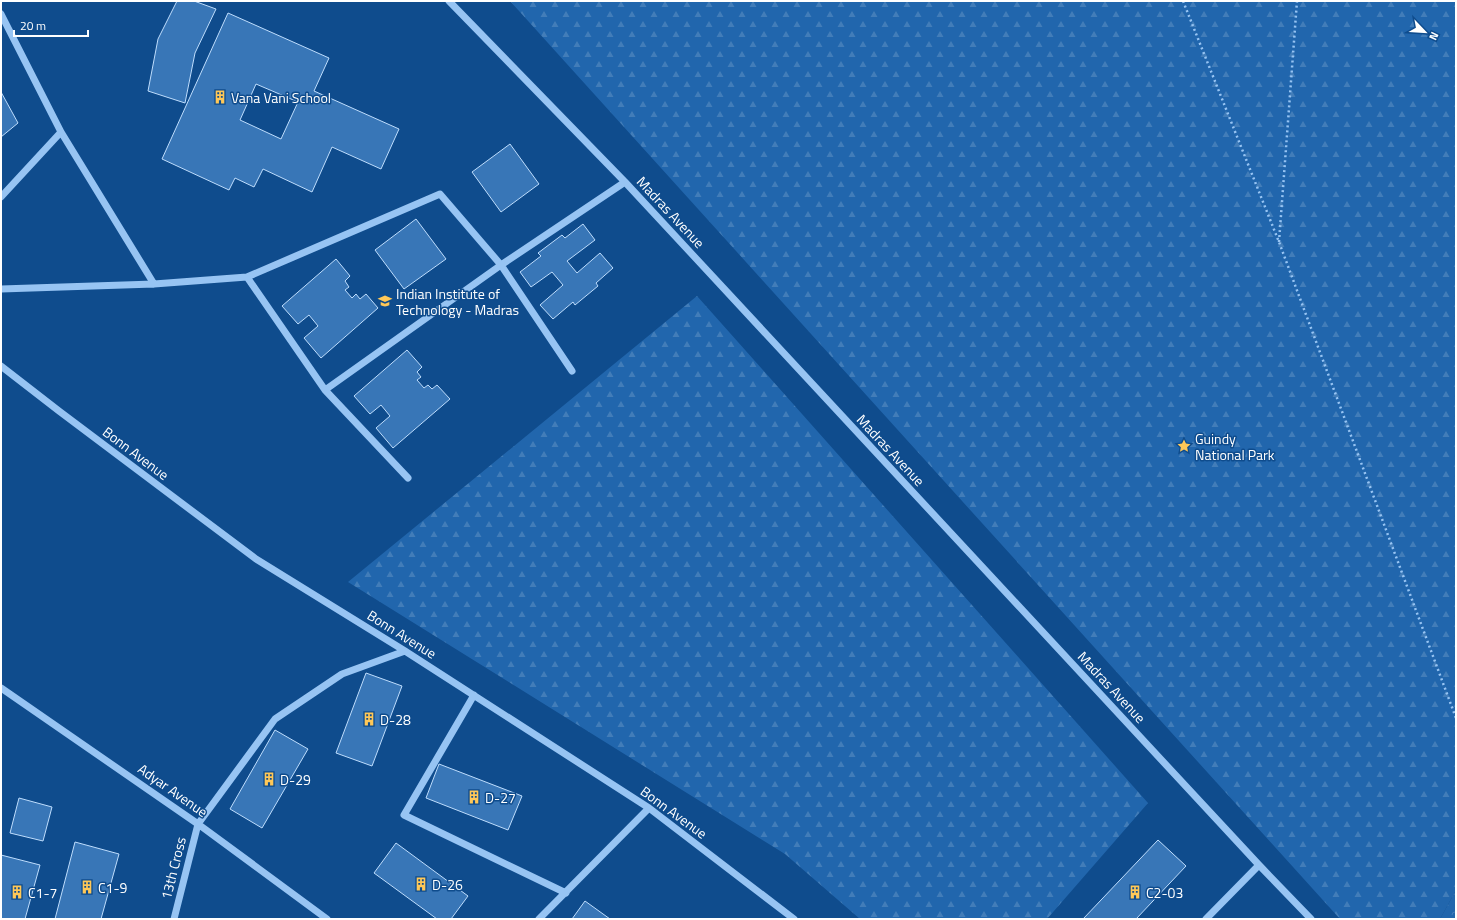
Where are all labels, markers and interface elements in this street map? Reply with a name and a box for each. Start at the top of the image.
scale bar [14,12,88,38]
north arrow [1405,12,1445,52]
text: 20 m [20,16,46,35]
text: N [1425,29,1443,43]
place label: Vana Vani School [231,87,331,108]
building icon: Vana Vani School [212,89,228,105]
street label: Madras Avenue [632,171,710,253]
place label: Indian Institute of Technology - Madras [396,283,519,320]
school or university icon: Indian Institute of Technology - Madras [377,293,393,309]
street label: Madras Avenue [852,409,930,491]
street label: Bonn Avenue [99,421,173,485]
place label: Guindy National Park [1195,428,1275,465]
place icon: Guindy National Park [1176,438,1192,454]
street label: Bonn Avenue [363,604,441,664]
street label: Madras Avenue [1073,646,1151,728]
place label: D-28 [380,709,411,730]
building icon: D-28 [361,711,377,727]
street label: Adyar Avenue [134,758,212,822]
place label: D-29 [280,769,311,790]
building icon: D-29 [261,771,277,787]
street label: Bonn Avenue [636,781,712,843]
place label: D-27 [485,787,516,808]
building icon: D-27 [466,789,482,805]
street label: 13th Cross [155,834,191,902]
place label: D-26 [432,874,463,895]
building icon: D-26 [413,876,429,892]
place label: C1-9 [98,877,128,898]
building icon: C1-9 [79,879,95,895]
place label: C1-7 [28,882,57,903]
place label: C2-03 [1146,882,1183,903]
building icon: C1-7 [9,884,25,900]
building icon: C2-03 [1127,884,1143,900]

